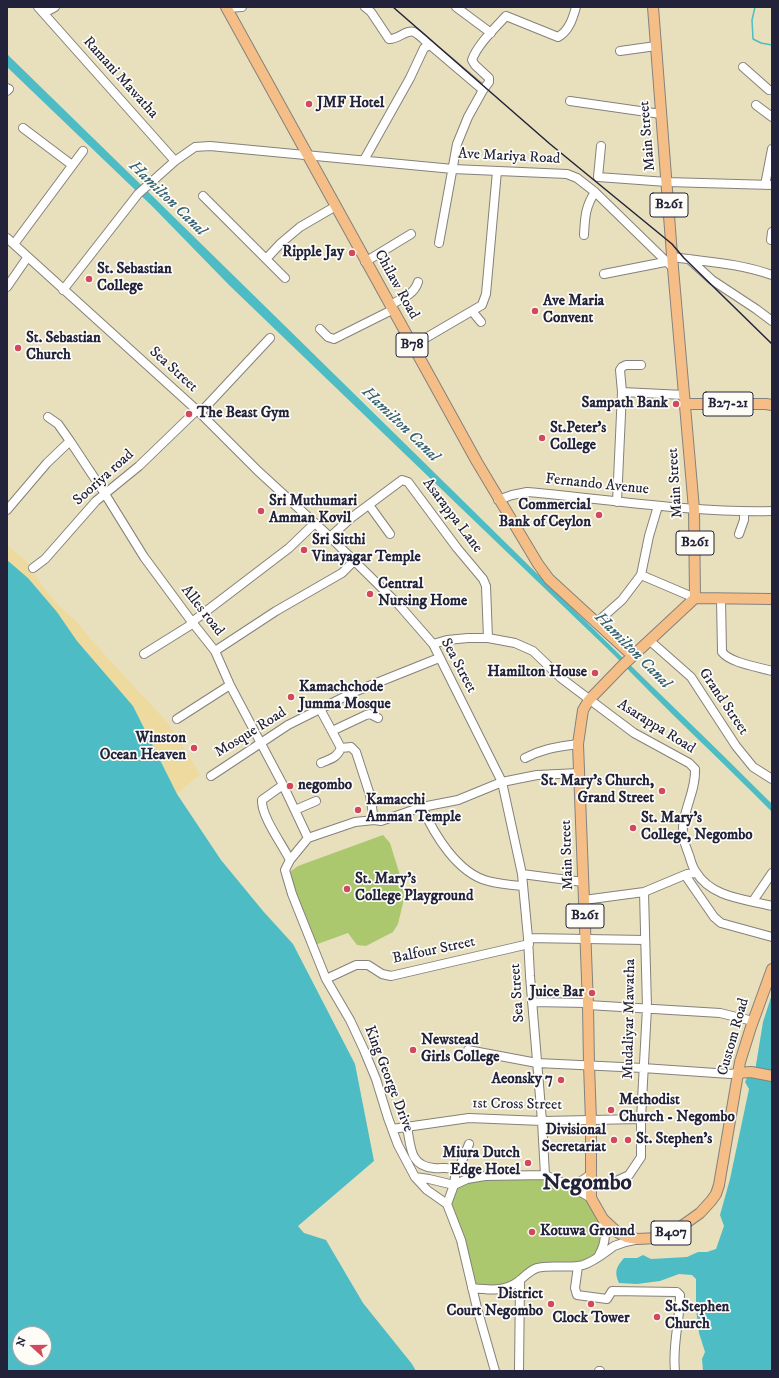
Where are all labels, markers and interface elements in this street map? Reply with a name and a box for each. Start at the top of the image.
street label: Ramani Mawatha [79,33,161,123]
place label: JMF Hotel [317,95,384,113]
marker: JMF Hotel [304,99,314,109]
street label: Main Street [636,100,660,172]
street label: Ave Mariya Road [457,145,561,169]
water label: Hamilton Canal [124,157,210,241]
road number: B261 [650,193,688,217]
place label: Ripple Jay [282,244,344,262]
street label: Chilaw Road [370,247,422,323]
marker: Ripple Jay [347,248,357,258]
place label: St. Sebastian College [97,261,172,296]
marker: St. Sebastian College [84,274,94,284]
place label: Ave Maria Convent [543,293,604,328]
marker: Ave Maria Convent [530,306,540,316]
place label: St. Sebastian Church [26,330,101,365]
road number: B78 [396,333,428,357]
marker: St. Sebastian Church [13,343,23,353]
street label: Sea Street [145,344,201,396]
water label: Hamilton Canal [357,383,443,467]
road number: B27-21 [703,392,753,416]
place label: Sampath Bank [582,395,668,413]
marker: Sampath Bank [671,399,681,409]
place label: The Beast Gym [197,405,290,423]
marker: The Beast Gym [184,409,194,419]
place label: St.Peter's College [550,420,606,455]
marker: St.Peter's College [537,433,547,443]
street label: Sooriya road [70,446,138,510]
street label: Main Street [665,447,687,519]
street label: Fernando Avenue [544,471,650,499]
street label: Asarappa Lane [418,475,486,557]
place label: Sri Muthumari Amman Kovil [269,493,357,528]
place label: Commercial Bank of Ceylon [499,497,591,532]
marker: Sri Muthumari Amman Kovil [256,506,266,516]
marker: Commercial Bank of Ceylon [594,510,604,520]
road number: B261 [676,531,714,555]
place label: Sri Sitthi Vinayagar Temple [312,532,421,567]
marker: Sri Sitthi Vinayagar Temple [299,545,309,555]
place label: Central Nursing Home [378,576,467,611]
street label: Alles road [177,582,227,640]
marker: Central Nursing Home [365,589,375,599]
water label: Hamilton Canal [590,609,674,693]
street label: Sea Street [436,636,480,696]
place label: Hamilton House [487,664,587,682]
street label: Grand Street [694,665,752,739]
marker: Hamilton House [590,668,600,678]
place label: Kamachchode Jumma Mosque [299,679,391,714]
marker: Kamachchode Jumma Mosque [286,692,296,702]
street label: Asarappa Road [614,696,698,758]
street label: Mosque Road [212,704,290,762]
place label: Winston Ocean Heaven [100,730,186,765]
marker: Winston Ocean Heaven [189,743,199,753]
place label: St. Mary's Church, Grand Street [541,773,654,808]
place label: negombo [298,777,352,795]
marker: negombo [285,781,295,791]
marker: St. Mary's Church, Grand Street [657,786,667,796]
place label: Kamacchi Amman Temple [366,792,461,827]
marker: Kamacchi Amman Temple [353,805,363,815]
place label: St. Mary's College, Negombo [641,810,753,845]
street label: Main Street [558,819,578,891]
marker: St. Mary's College, Negombo [628,823,638,833]
place label: St. Mary's College Playground [355,871,473,906]
marker: St. Mary's College Playground [342,884,352,894]
road number: B261 [566,904,604,928]
street label: Balfour Street [391,933,477,969]
street label: Mudaliyar Mawatha [620,959,640,1079]
street label: Sea Street [507,963,529,1023]
place label: Juice Bar [530,984,584,1002]
marker: Juice Bar [587,988,597,998]
street label: Custom Road [714,996,754,1078]
street label: King George Drive [359,1023,417,1135]
place label: Newstead Girls College [421,1032,499,1067]
marker: Newstead Girls College [408,1045,418,1055]
place label: Aeonsky 7 [491,1071,553,1089]
marker: Aeonsky 7 [556,1075,566,1085]
place label: Methodist Church - Negombo [619,1092,735,1127]
street label: 1st Cross Street [472,1095,562,1115]
marker: Methodist Church - Negombo [606,1105,616,1115]
place label: Divisional Secretariat [542,1122,606,1157]
place label: St. Stephen's [636,1131,712,1149]
marker: Divisional Secretariat [609,1135,619,1145]
marker: St. Stephen's [623,1135,633,1145]
place label: Miura Dutch Edge Hotel [443,1145,520,1180]
marker: Miura Dutch Edge Hotel [523,1158,533,1168]
district label: Negombo [542,1170,632,1198]
road number: B407 [651,1221,691,1245]
place label: Kotuwa Ground [540,1223,635,1241]
marker: Kotuwa Ground [527,1227,537,1237]
place label: District Court Negombo [447,1286,543,1321]
marker: District Court Negombo [546,1299,556,1309]
marker: Clock Tower [586,1299,596,1309]
place label: St.Stephen Church [665,1299,729,1334]
place label: Clock Tower [552,1310,630,1328]
marker: St.Stephen Church [652,1312,662,1322]
north arrow [12,1326,52,1366]
text: N [14,1335,30,1349]

